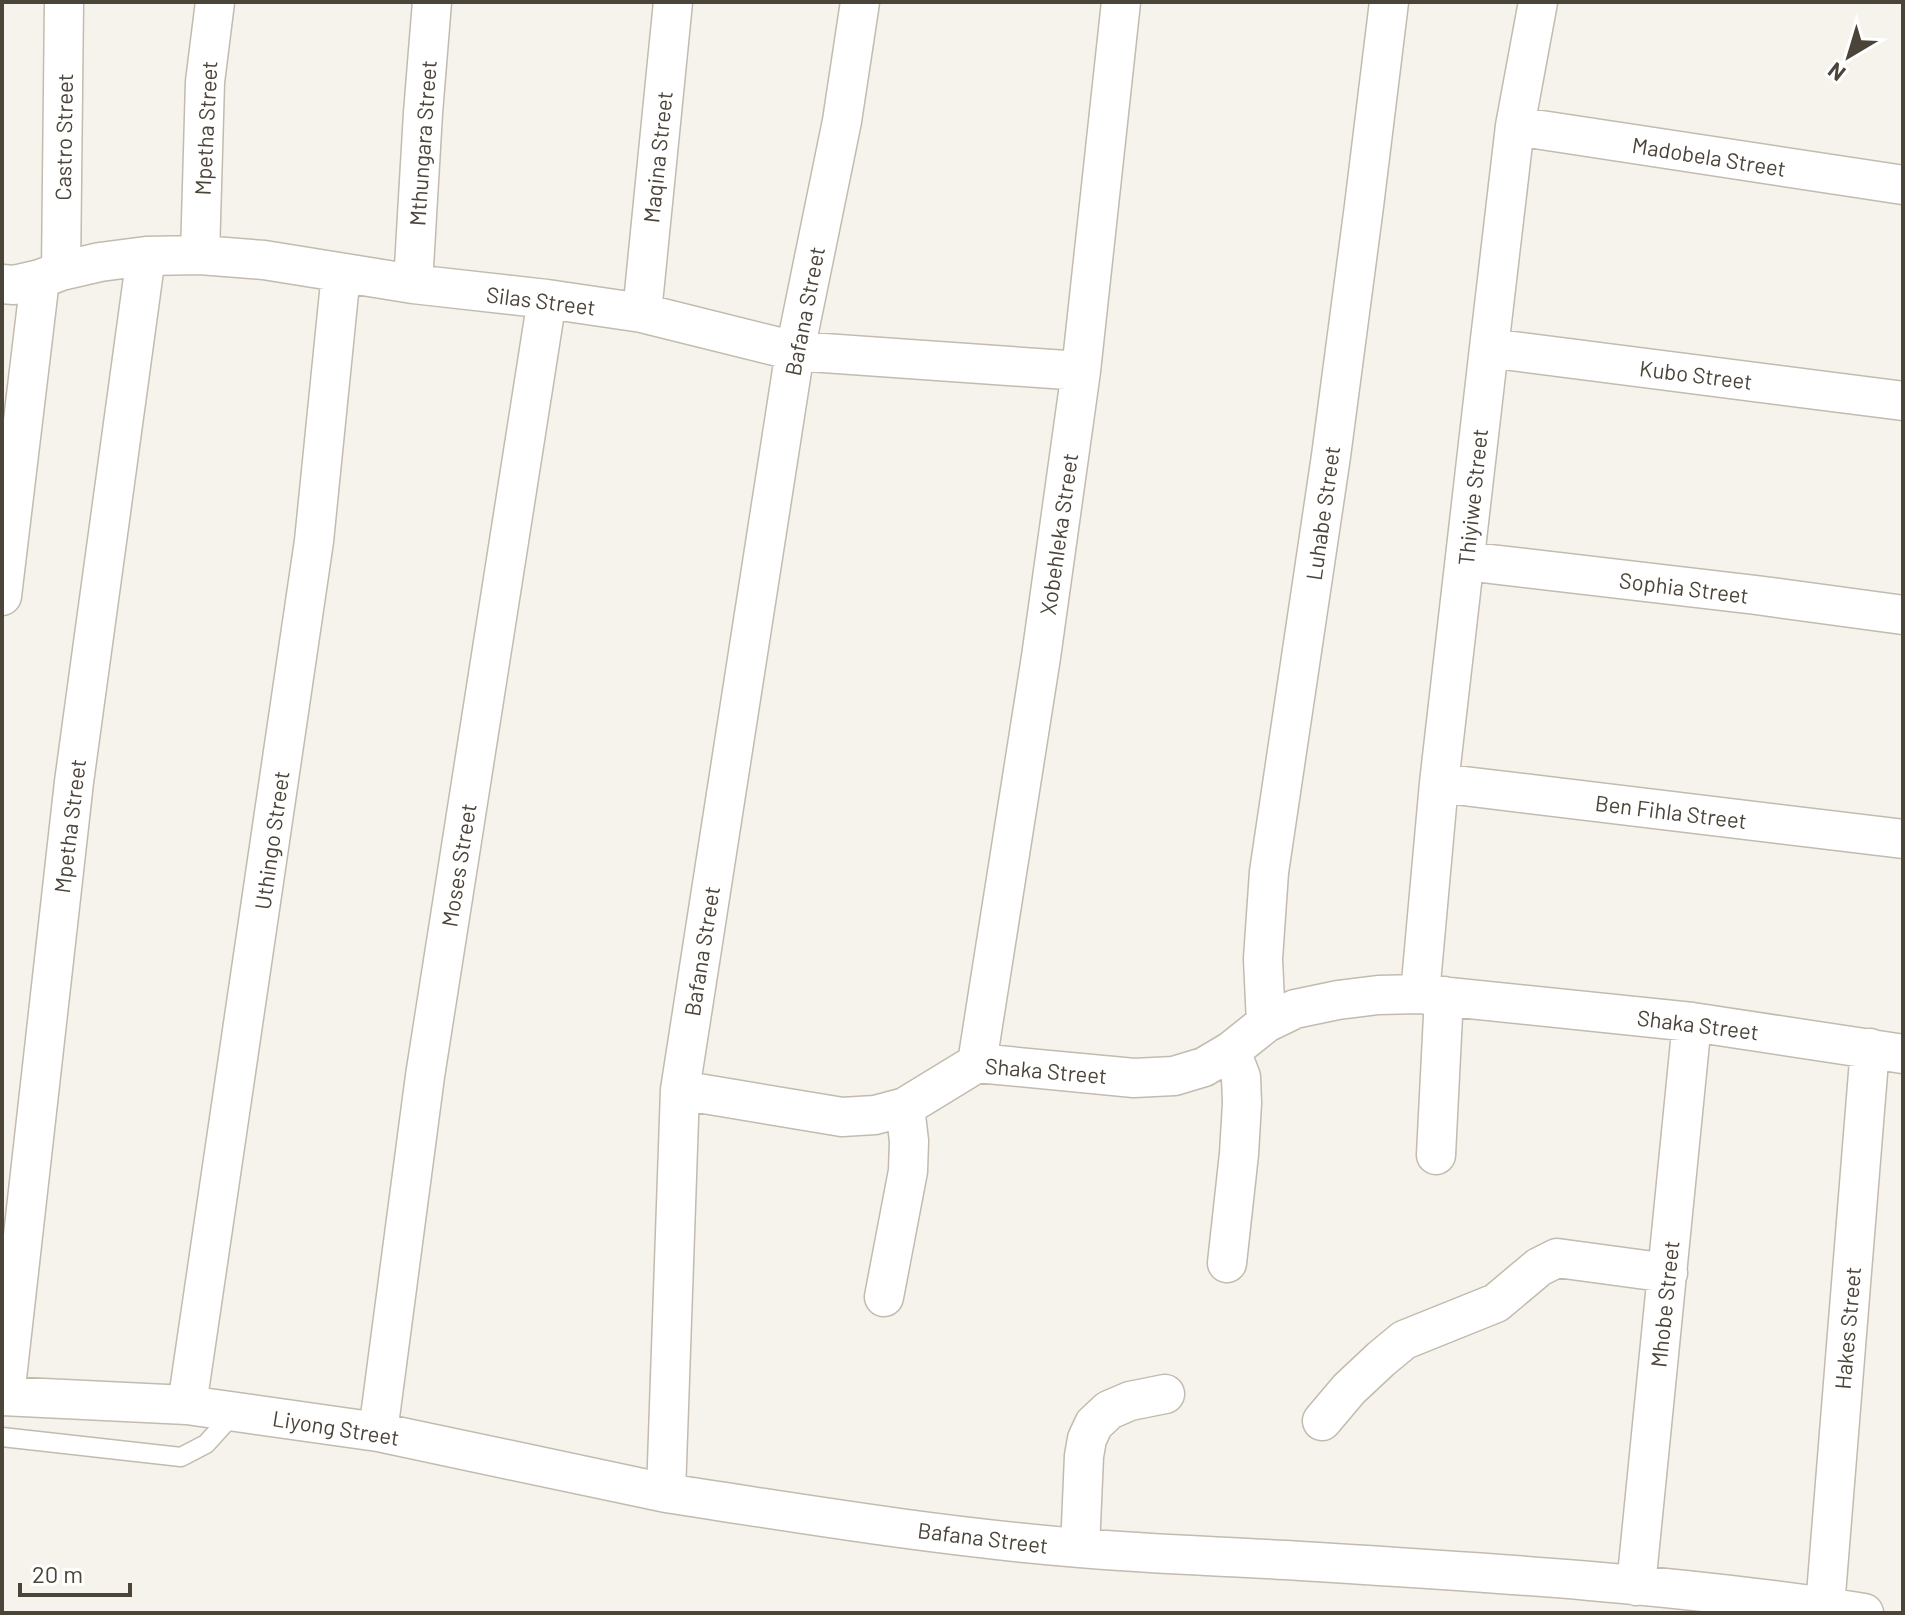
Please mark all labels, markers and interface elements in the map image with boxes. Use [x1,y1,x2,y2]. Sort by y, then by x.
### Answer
north arrow [1809,16,1889,96]
text: N [1822,58,1850,87]
street label: Mthungara Street [403,59,441,227]
street label: Mpetha Street [188,60,222,196]
street label: Castro Street [49,73,77,201]
street label: Maqina Street [637,90,677,224]
street label: Madobela Street [1630,131,1788,181]
street label: Bafana Street [779,244,829,378]
street label: Silas Street [485,280,597,320]
street label: Kubo Street [1638,354,1754,394]
street label: Thiyiwe Street [1452,427,1492,567]
street label: Luhabe Street [1300,444,1344,582]
street label: Xobehleka Street [1034,451,1082,617]
street label: Sophia Street [1618,566,1750,608]
street label: Mpetha Street [48,757,90,895]
street label: Uthingo Street [248,769,294,911]
street label: Ben Fihla Street [1594,789,1748,833]
street label: Moses Street [435,801,481,929]
street label: Bafana Street [678,884,724,1018]
street label: Shaka Street [1636,1004,1760,1044]
street label: Shaka Street [984,1052,1108,1088]
street label: Mhobe Street [1644,1239,1684,1369]
street label: Hakes Street [1829,1266,1865,1390]
street label: Liyong Street [271,1404,401,1450]
street label: Bafana Street [916,1516,1050,1558]
scale bar [20,1547,130,1597]
text: 20 m [32,1559,83,1588]

